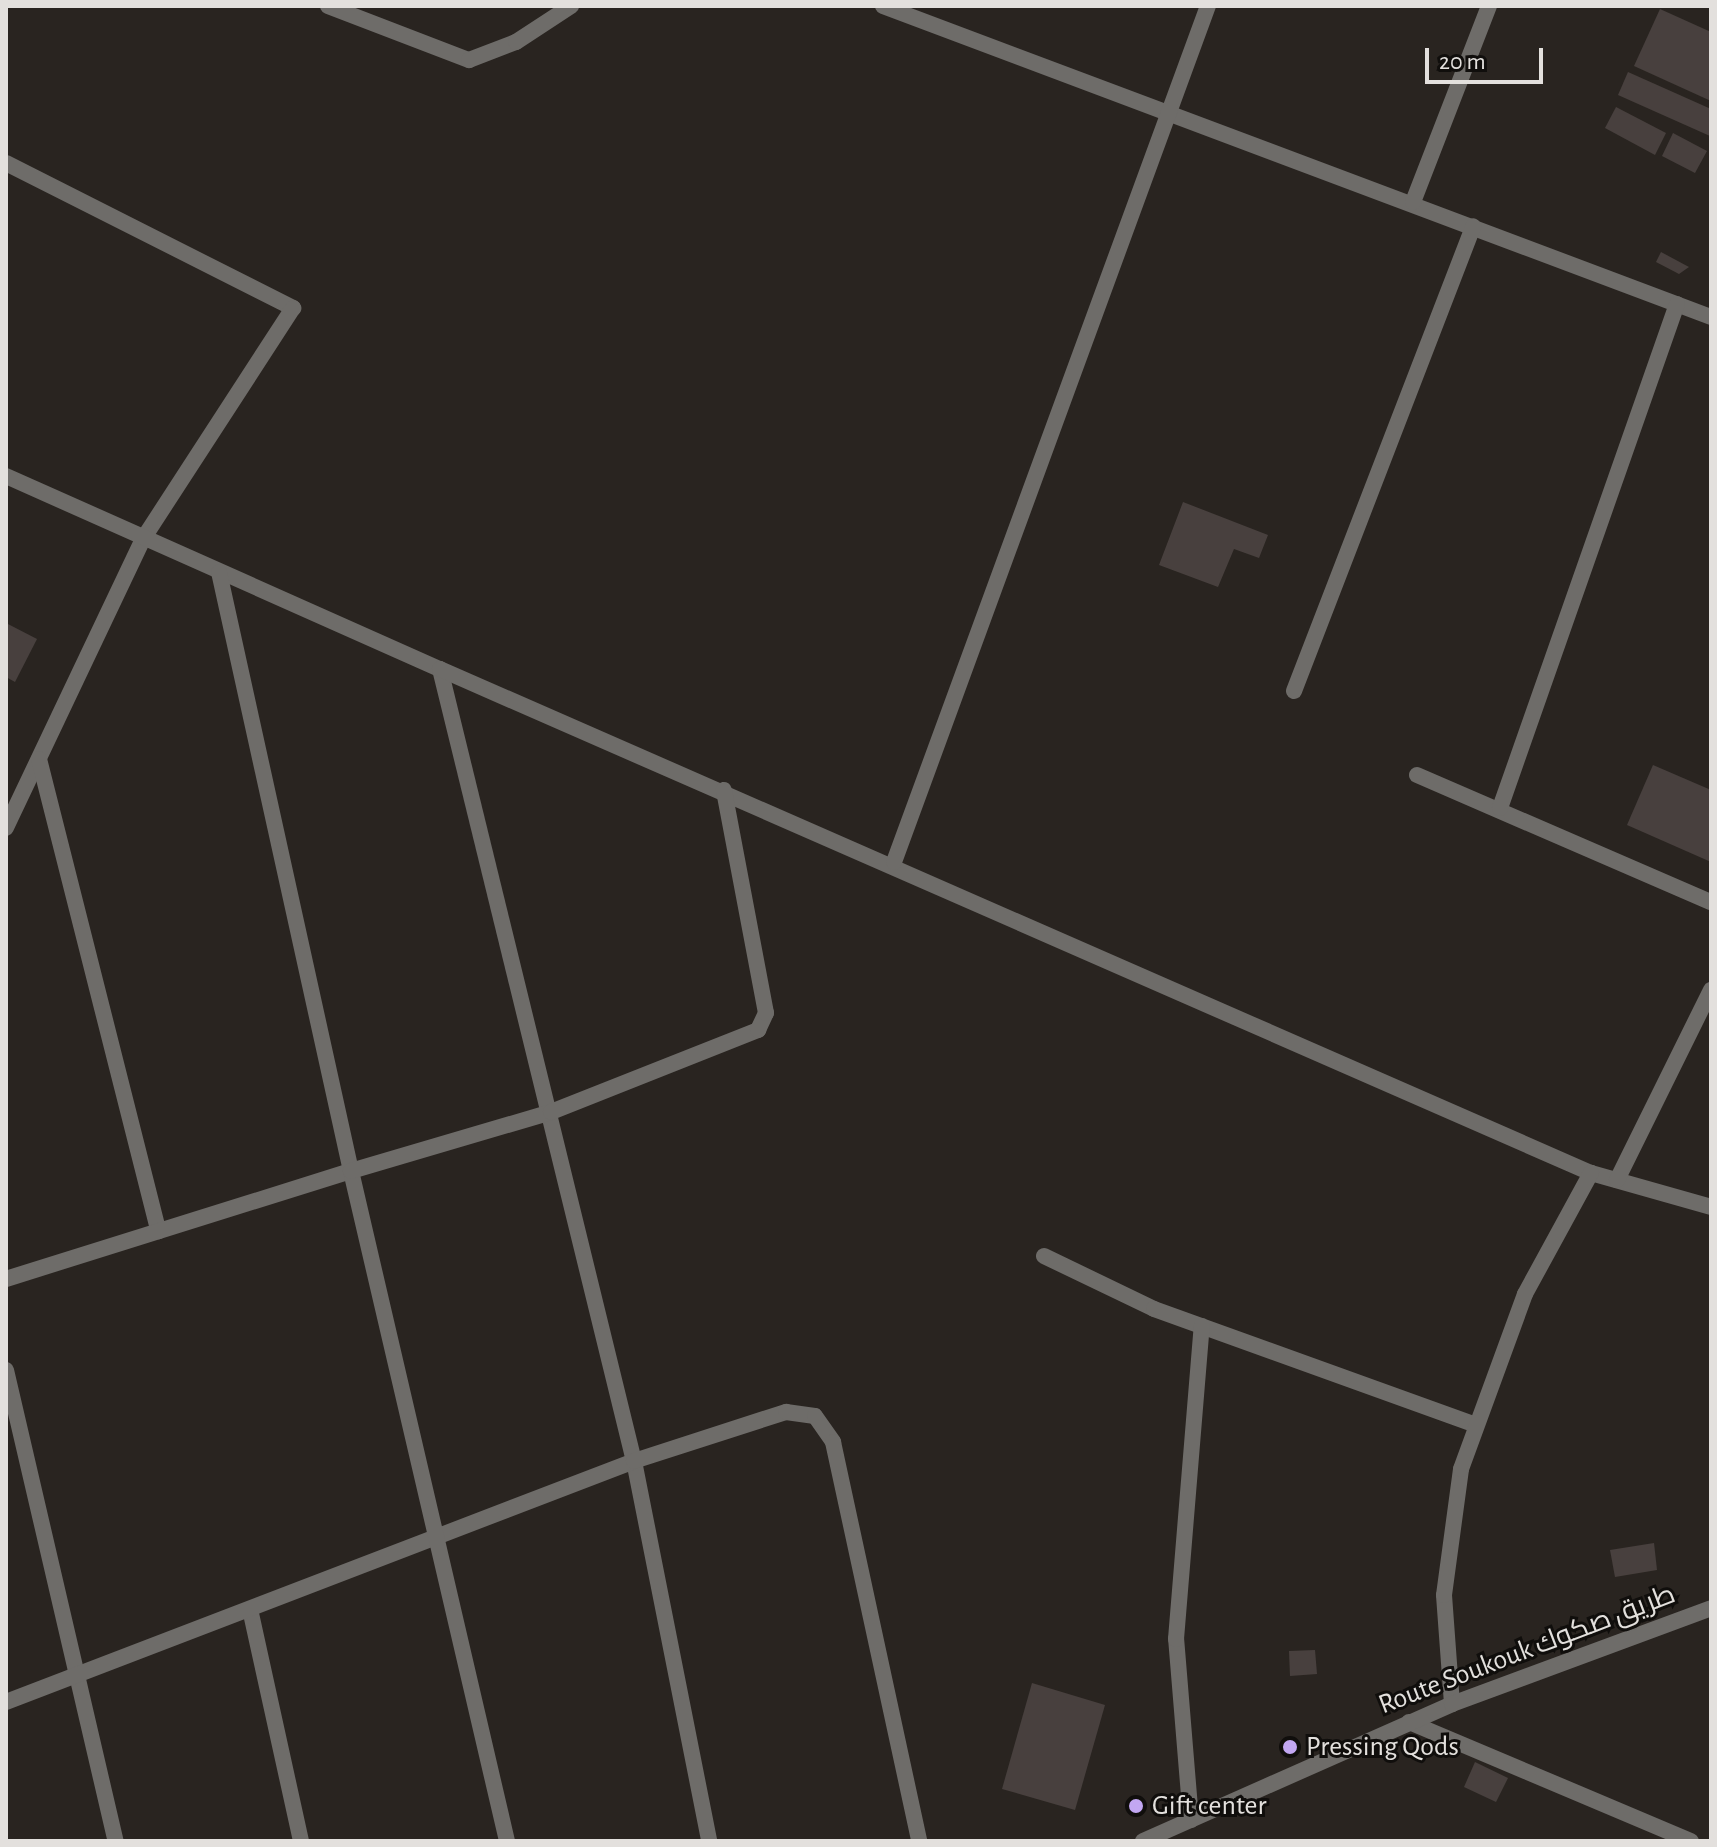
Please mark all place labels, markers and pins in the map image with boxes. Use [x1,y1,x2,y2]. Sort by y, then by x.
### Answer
place label: Pressing Qods [1306,1730,1459,1764]
marker: Pressing Qods [1281,1738,1299,1756]
place label: Gift center [1152,1789,1266,1823]
marker: Gift center [1127,1797,1145,1815]

